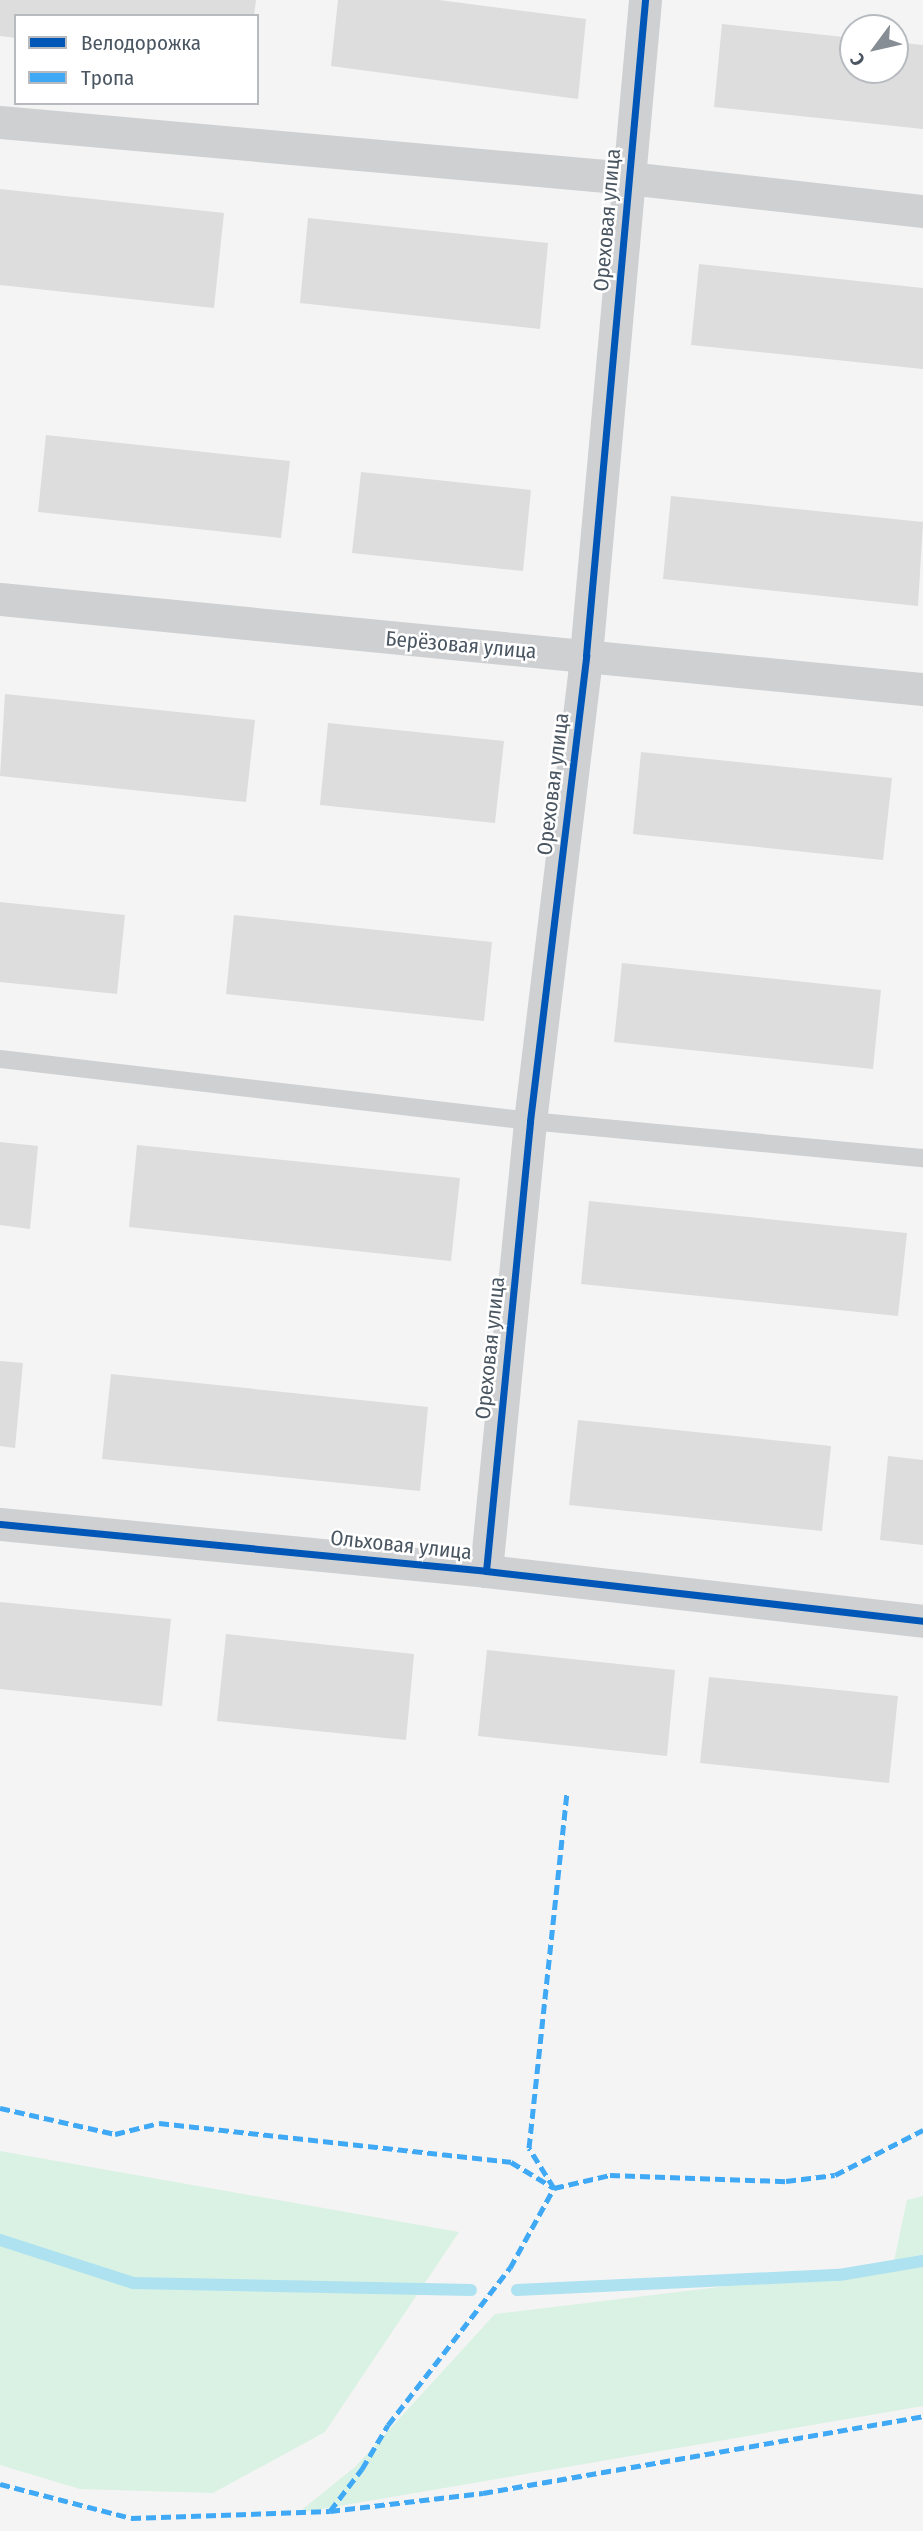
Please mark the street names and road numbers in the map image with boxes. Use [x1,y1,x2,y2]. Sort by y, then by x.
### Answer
street label: Ореховая улица [588,148,626,292]
street label: Берёзовая улица [385,626,537,664]
street label: Ореховая улица [532,711,574,857]
street label: Ореховая улица [470,1275,510,1421]
street label: Ольховая улица [329,1525,473,1565]

